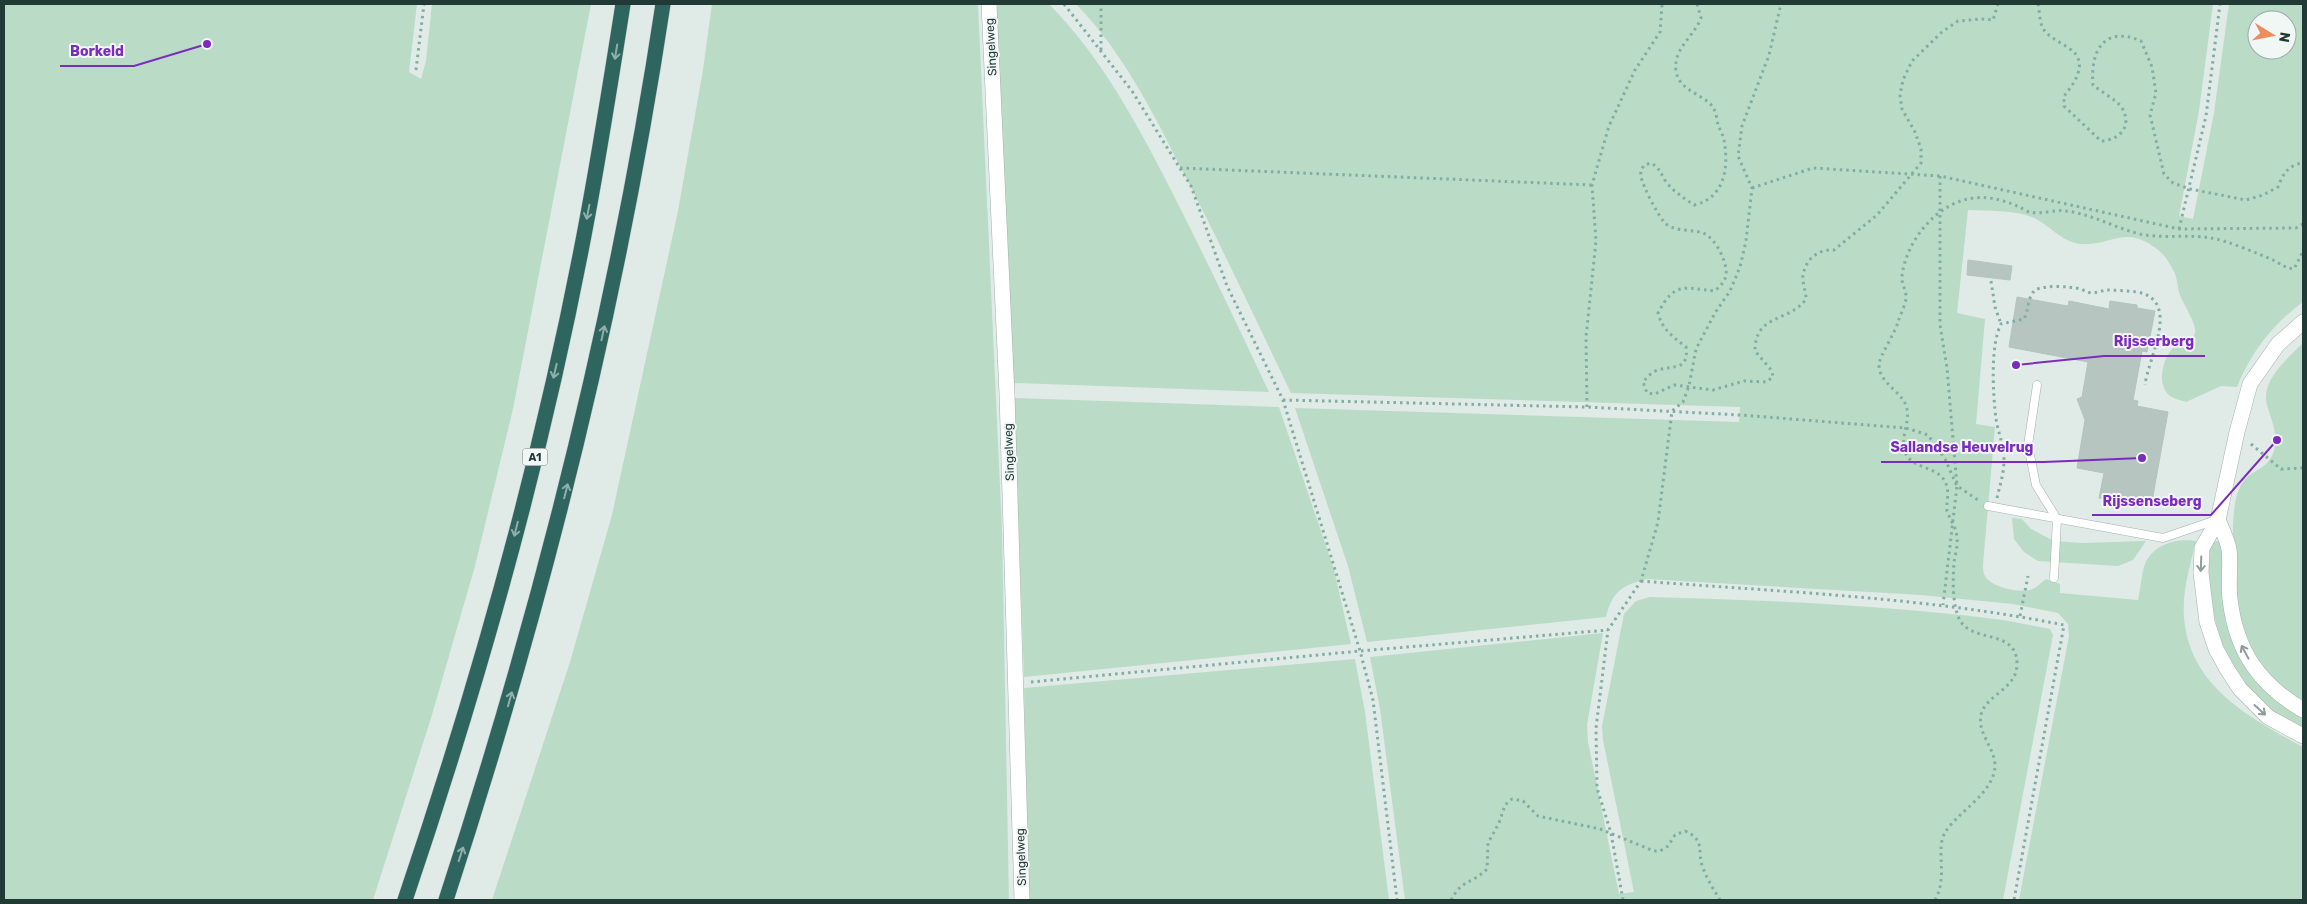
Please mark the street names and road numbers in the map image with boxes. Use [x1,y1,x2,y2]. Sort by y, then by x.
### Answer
street label: Singelweg [982,18,1000,76]
street label: Singelweg [1001,423,1017,481]
road number: A1 [522,448,548,466]
street label: Singelweg [1013,828,1029,886]

